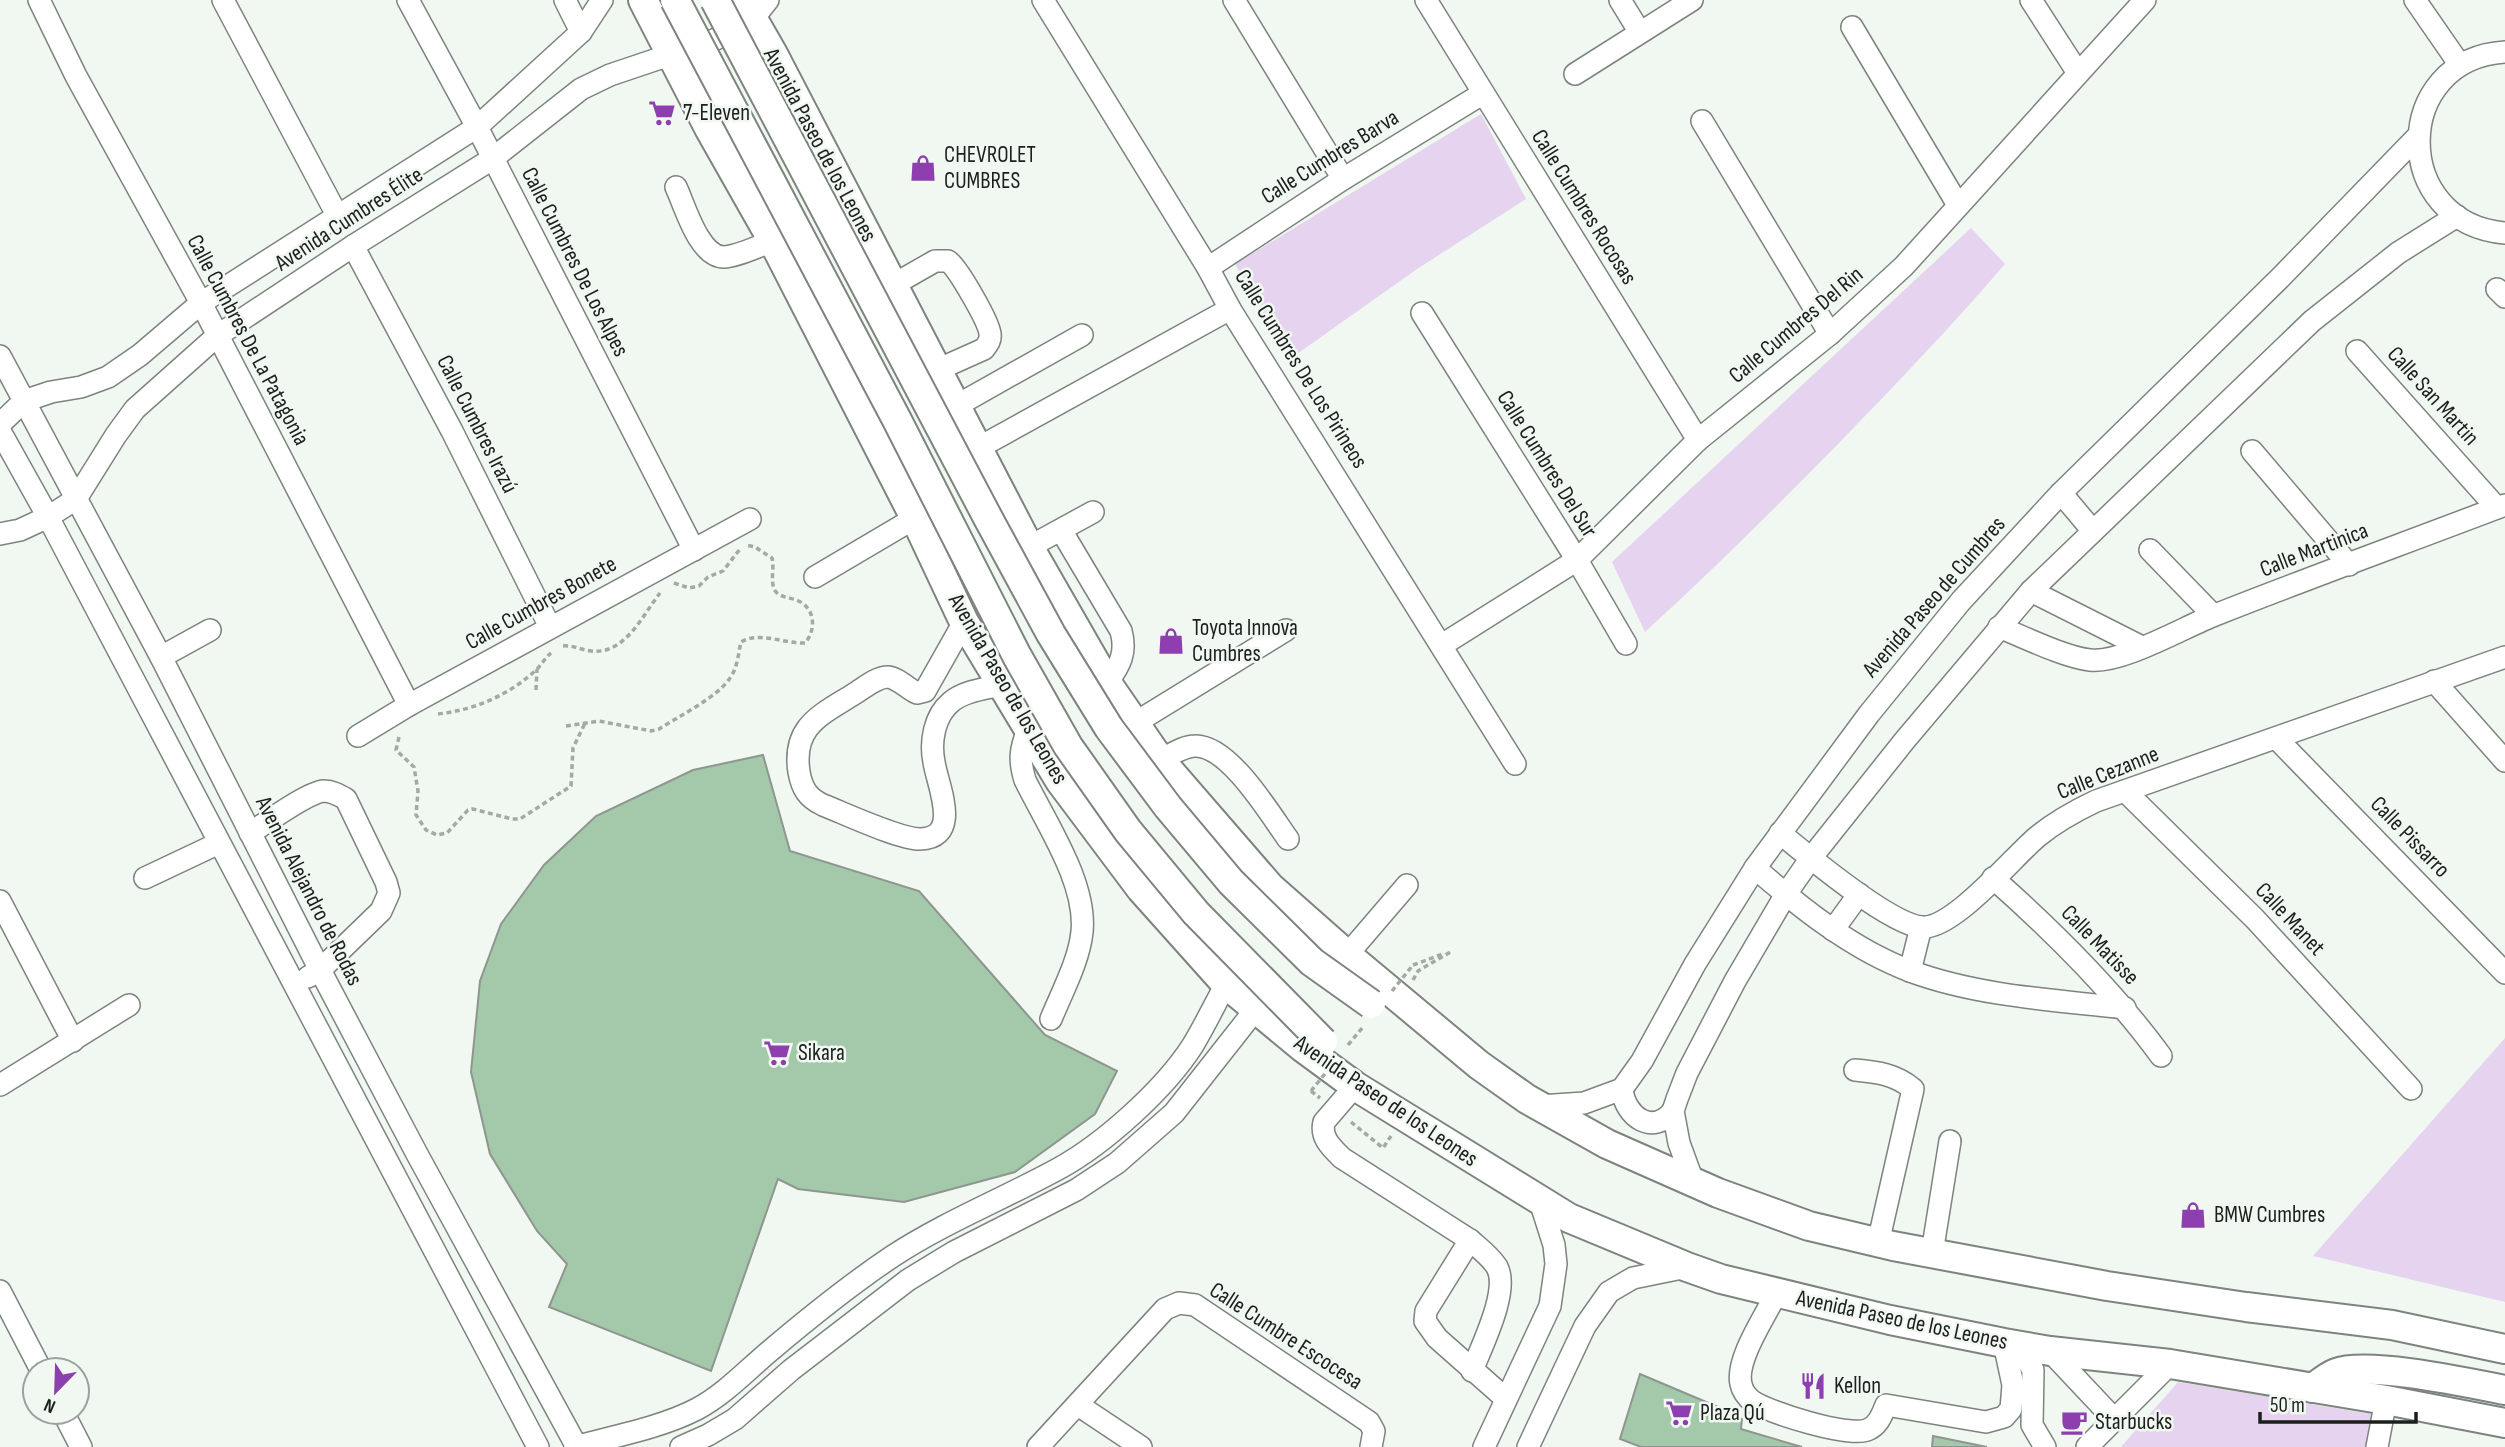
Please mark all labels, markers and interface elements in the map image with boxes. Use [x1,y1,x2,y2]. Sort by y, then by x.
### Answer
street label: Avenida Paseo de los Leones [757,42,883,247]
supermarket icon: 7-Eleven [647,98,677,128]
place label: 7-Eleven [683,99,750,127]
street label: Calle Cumbres Barva [1256,104,1404,210]
street label: Calle Cumbres Rocosas [1525,124,1643,290]
place label: CHEVROLET CUMBRES [944,141,1036,195]
shop icon: CHEVROLET CUMBRES [908,153,938,183]
street label: Avenida Cumbres Élite [269,161,428,278]
street label: Calle Cumbres De Los Alpes [515,163,635,361]
street label: Calle Cumbres De La Patagonia [181,230,315,450]
street label: Calle Cumbres Del Rin [1723,261,1869,389]
street label: Calle Cumbres De Los Pirineos [1228,264,1374,474]
street label: Calle San Martin [2381,341,2485,451]
street label: Calle Cumbres Irazú [430,350,524,498]
street label: Calle Cumbres Del Sur [1491,385,1604,543]
street label: Avenida Paseo de Cumbres [1856,511,2011,684]
street label: Calle Martinica [2256,517,2372,583]
street label: Calle Cumbres Bonete [461,550,621,656]
street label: Avenida Paseo de los Leones [942,588,1074,789]
place label: Toyota Innova Cumbres [1192,614,1298,668]
shop icon: Toyota Innova Cumbres [1156,626,1186,656]
street label: Calle Cezanne [2053,740,2163,806]
street label: Calle Pissarro [2364,790,2456,884]
street label: Avenida Alejandro de Rodas [249,791,369,990]
street label: Calle Manet [2249,877,2331,961]
street label: Calle Matisse [2055,899,2145,991]
street label: Avenida Paseo de los Leones [1288,1029,1483,1173]
supermarket icon: Sikara [762,1038,792,1068]
place label: Sikara [798,1039,845,1067]
shop icon: BMW Cumbres [2178,1200,2208,1230]
place label: BMW Cumbres [2214,1201,2325,1229]
street label: Calle Cumbre Escocesa [1204,1276,1368,1396]
street label: Avenida Paseo de los Leones [1793,1284,2010,1356]
north arrow [21,1356,91,1426]
restaurant icon: Kellon [1798,1371,1828,1401]
place label: Kellon [1834,1372,1881,1400]
scale bar [2260,1380,2416,1424]
text: N [41,1393,59,1418]
text: 50 m [2270,1393,2305,1418]
supermarket icon: Plaza Qú [1664,1398,1694,1428]
place label: Plaza Qú [1700,1399,1765,1427]
cafe icon: Starbucks [2059,1407,2089,1437]
place label: Starbucks [2095,1408,2172,1436]

